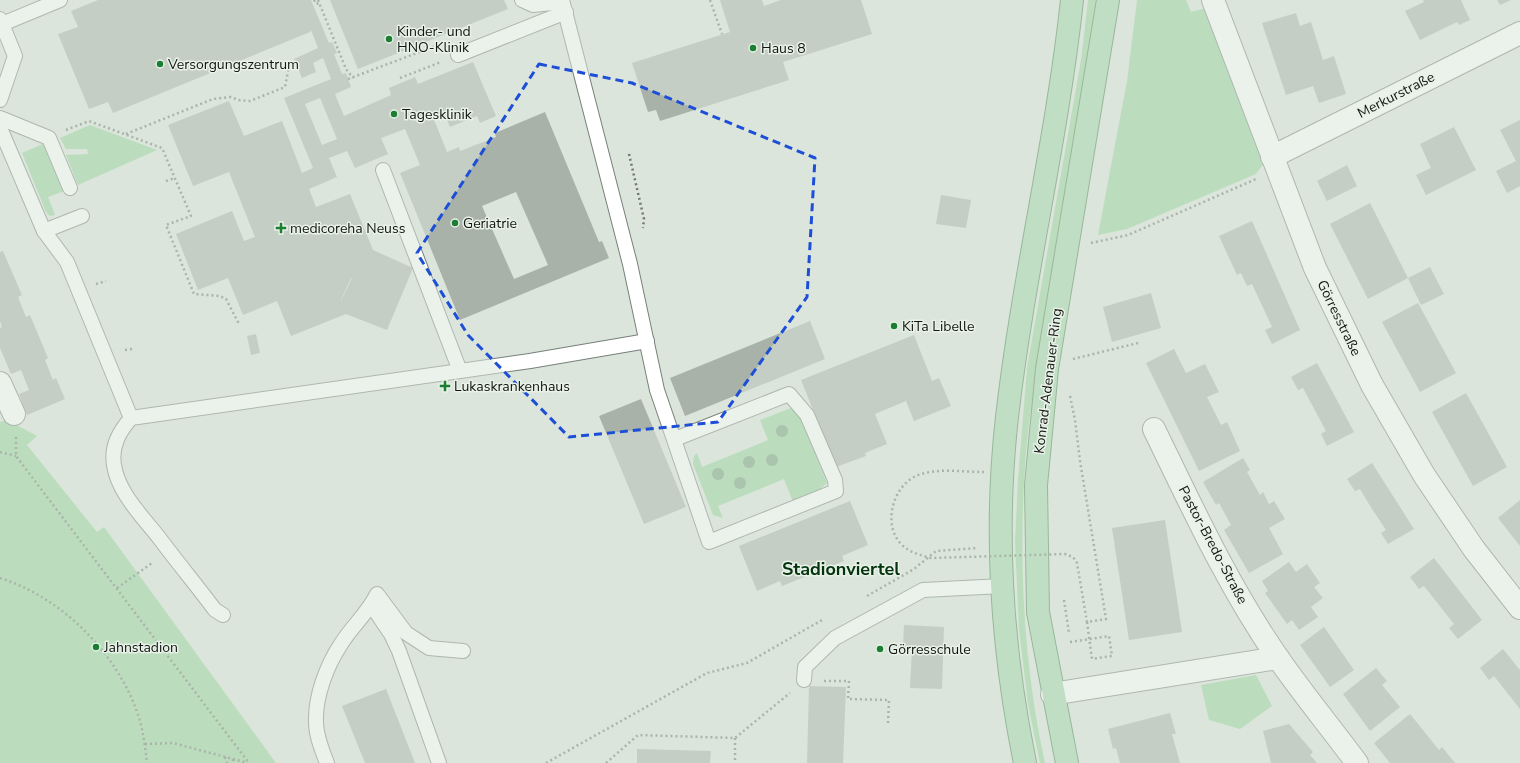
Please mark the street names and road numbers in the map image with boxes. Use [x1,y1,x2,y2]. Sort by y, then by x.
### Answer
street label: Merkurstraße [1354,67,1438,123]
street label: Görresstraße [1312,277,1366,359]
street label: Konrad-Adenauer-Ring [1030,307,1066,455]
street label: Pastor-Bredo-Straße [1174,483,1252,607]

